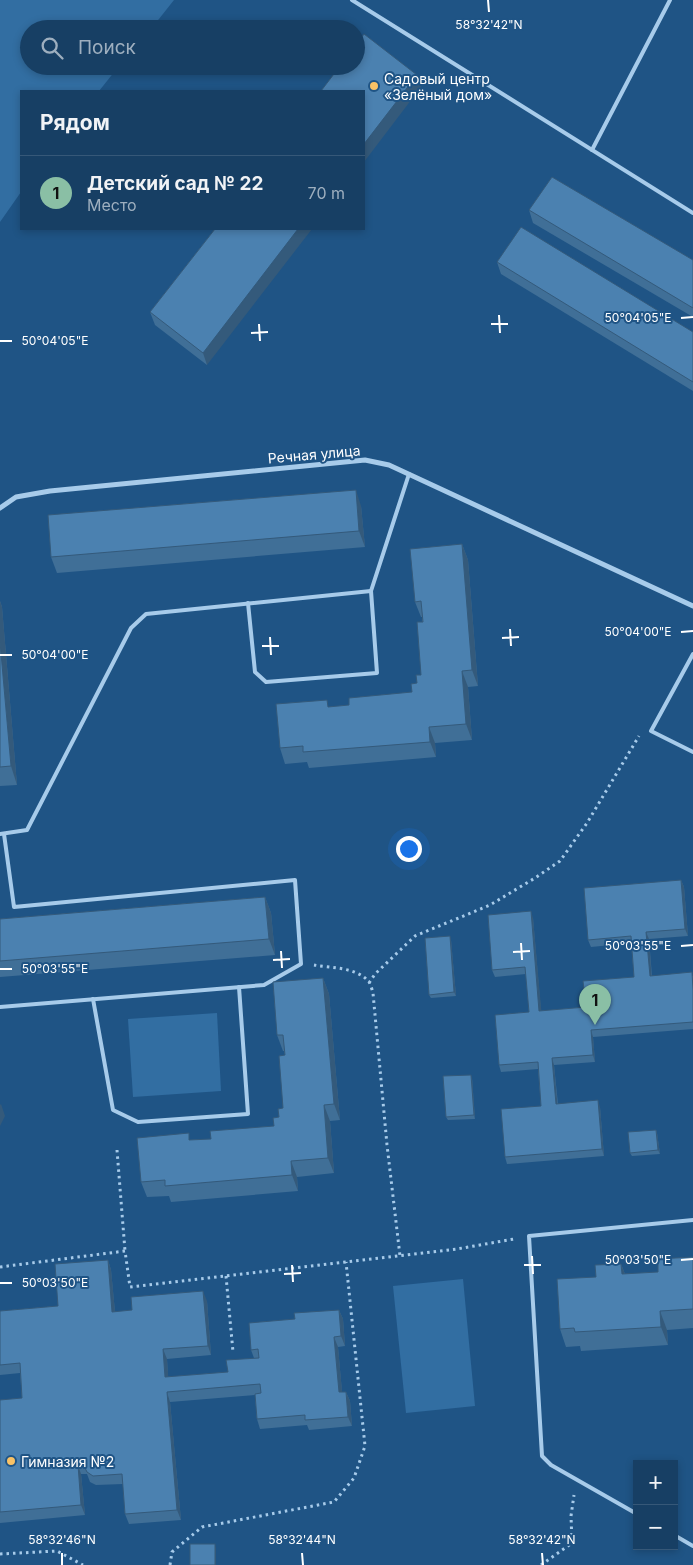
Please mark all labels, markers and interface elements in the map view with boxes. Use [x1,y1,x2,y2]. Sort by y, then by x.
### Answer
text: 58°32'42"N [455,17,523,32]
search box [20,20,365,75]
icon: search [38,34,66,62]
text: Поиск [78,36,136,59]
place label: Садовый центр «Зелёный дом» [384,70,492,103]
marker: Садовый центр «Зелёный дом» [368,80,380,92]
text: Рядом [40,110,110,135]
text: Детский сад № 22 [87,172,263,195]
text: 1 [53,183,59,203]
text: 70 m [308,183,345,203]
text: Место [87,195,137,215]
text: 50°04'05"E [605,310,671,325]
text: 50°04'05"E [22,333,88,348]
street label: Речная улица [267,441,361,467]
text: 50°04'00"E [604,624,672,639]
text: 50°04'00"E [21,647,89,662]
your location [396,836,422,862]
text: 50°03'55"E [605,938,671,953]
text: 50°03'55"E [22,961,88,976]
pin: 1 [579,984,611,1025]
text: 50°03'50"E [605,1252,671,1267]
text: 50°03'50"E [22,1275,88,1290]
place label: Гимназия №2 [21,1453,114,1470]
marker: Гимназия №2 [5,1455,17,1467]
map controls [633,1460,678,1550]
button: + [633,1460,678,1505]
button: − [633,1505,678,1550]
text: 58°32'46"N [28,1532,96,1547]
text: 58°32'44"N [268,1532,336,1547]
text: 58°32'42"N [508,1532,576,1547]

